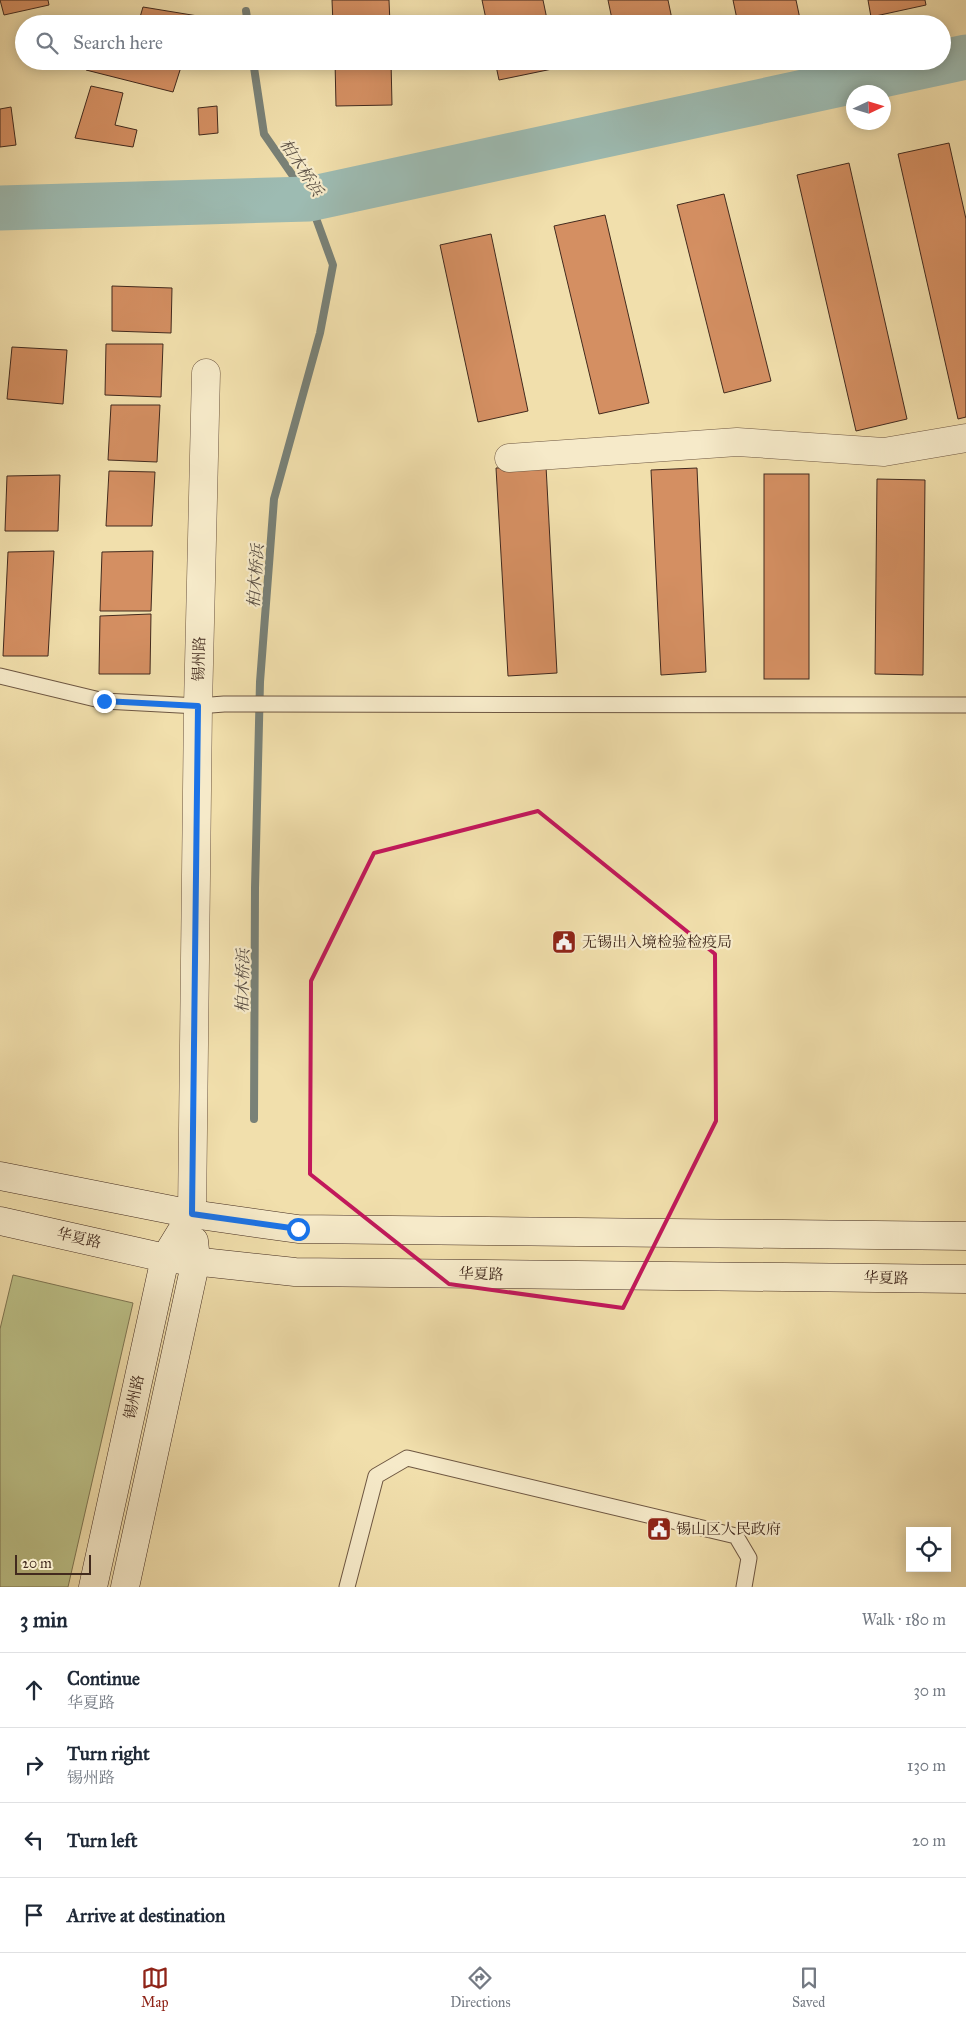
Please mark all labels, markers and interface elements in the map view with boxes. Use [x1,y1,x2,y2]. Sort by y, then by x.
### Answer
search box [15,15,951,70]
icon: search [33,29,61,57]
text: Search here [73,31,163,54]
north arrow [846,85,891,130]
water label: 柏木桥浜 [276,135,328,201]
water label: 柏木桥浜 [244,541,267,609]
street label: 锡州路 [190,636,208,682]
route end [93,690,116,713]
public building icon: 无锡出入境检验检疫局 [551,929,577,955]
place label: 无锡出入境检验检疫局 [582,933,732,951]
water label: 柏木桥浜 [232,947,253,1013]
route start [287,1218,310,1241]
street label: 华夏路 [55,1224,103,1252]
street label: 华夏路 [458,1265,504,1283]
street label: 华夏路 [863,1269,909,1287]
street label: 锡州路 [121,1373,147,1421]
public building icon: 锡山区人民政府 [646,1516,672,1542]
place label: 锡山区人民政府 [676,1520,781,1538]
map controls [906,1527,951,1572]
button: locate [906,1527,951,1572]
scale bar [15,1552,91,1575]
text: 20 m [22,1555,52,1572]
text: 3 min [20,1607,68,1633]
text: Walk · 180 m [862,1610,946,1629]
text: Continue [67,1667,140,1690]
icon: ahead [20,1676,48,1704]
text: 30 m [913,1681,946,1700]
text: 华夏路 [67,1693,115,1712]
text: Turn right [67,1742,150,1765]
icon: right [20,1751,48,1779]
text: 130 m [907,1756,946,1775]
text: 锡州路 [67,1768,115,1787]
icon: left [20,1826,48,1854]
text: Turn left [67,1829,137,1852]
text: 20 m [912,1831,946,1850]
icon: arrive [20,1901,48,1929]
text: Arrive at destination [67,1904,225,1927]
tab: Map [141,1964,169,2011]
tab: Directions [450,1964,511,2011]
tab: Saved [792,1964,825,2011]

